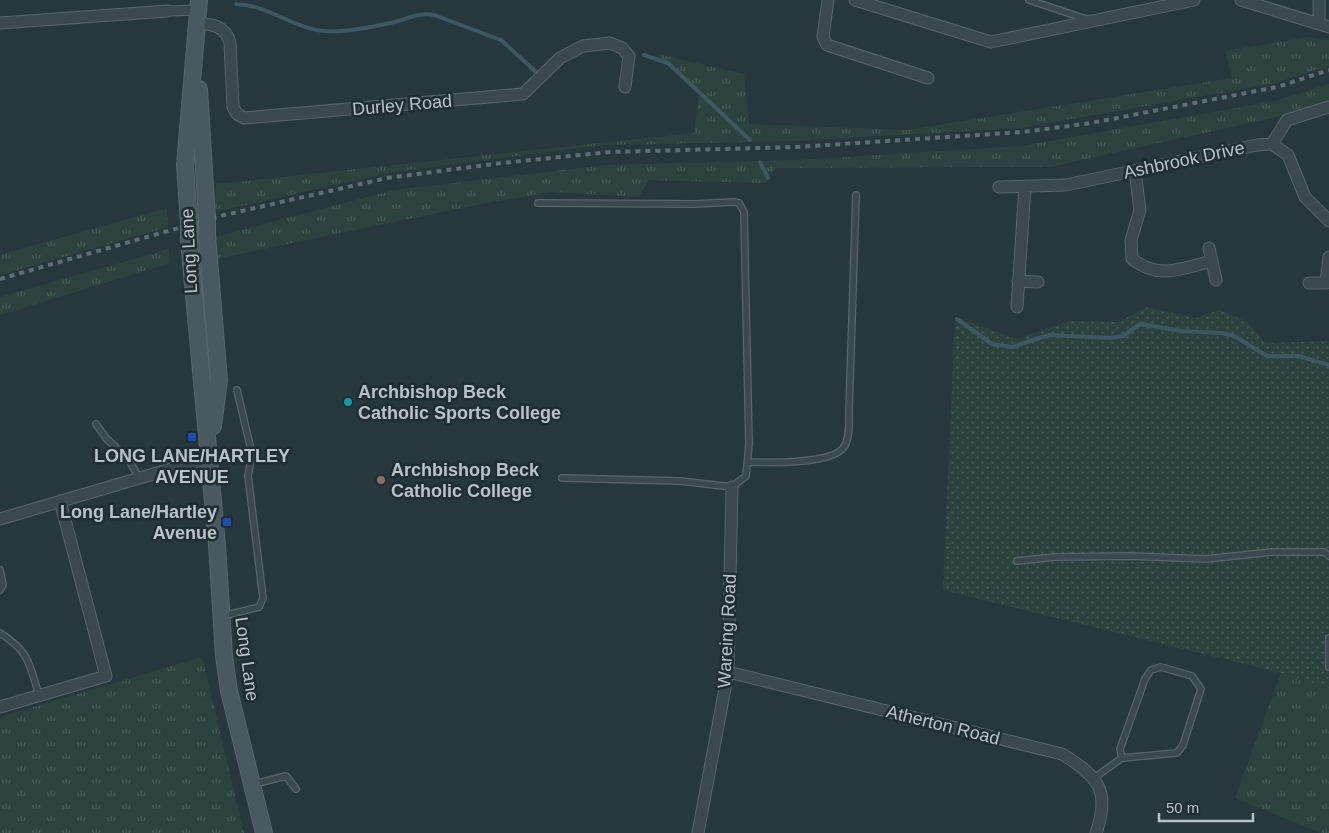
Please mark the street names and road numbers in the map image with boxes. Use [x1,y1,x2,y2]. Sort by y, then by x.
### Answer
street label: Durley Road [351,91,453,119]
street label: Ashbrook Drive [1122,137,1246,183]
street label: Long Lane [177,208,201,294]
street label: Wareing Road [714,573,740,689]
street label: Long Lane [231,615,263,703]
street label: Atherton Road [884,701,1002,749]

